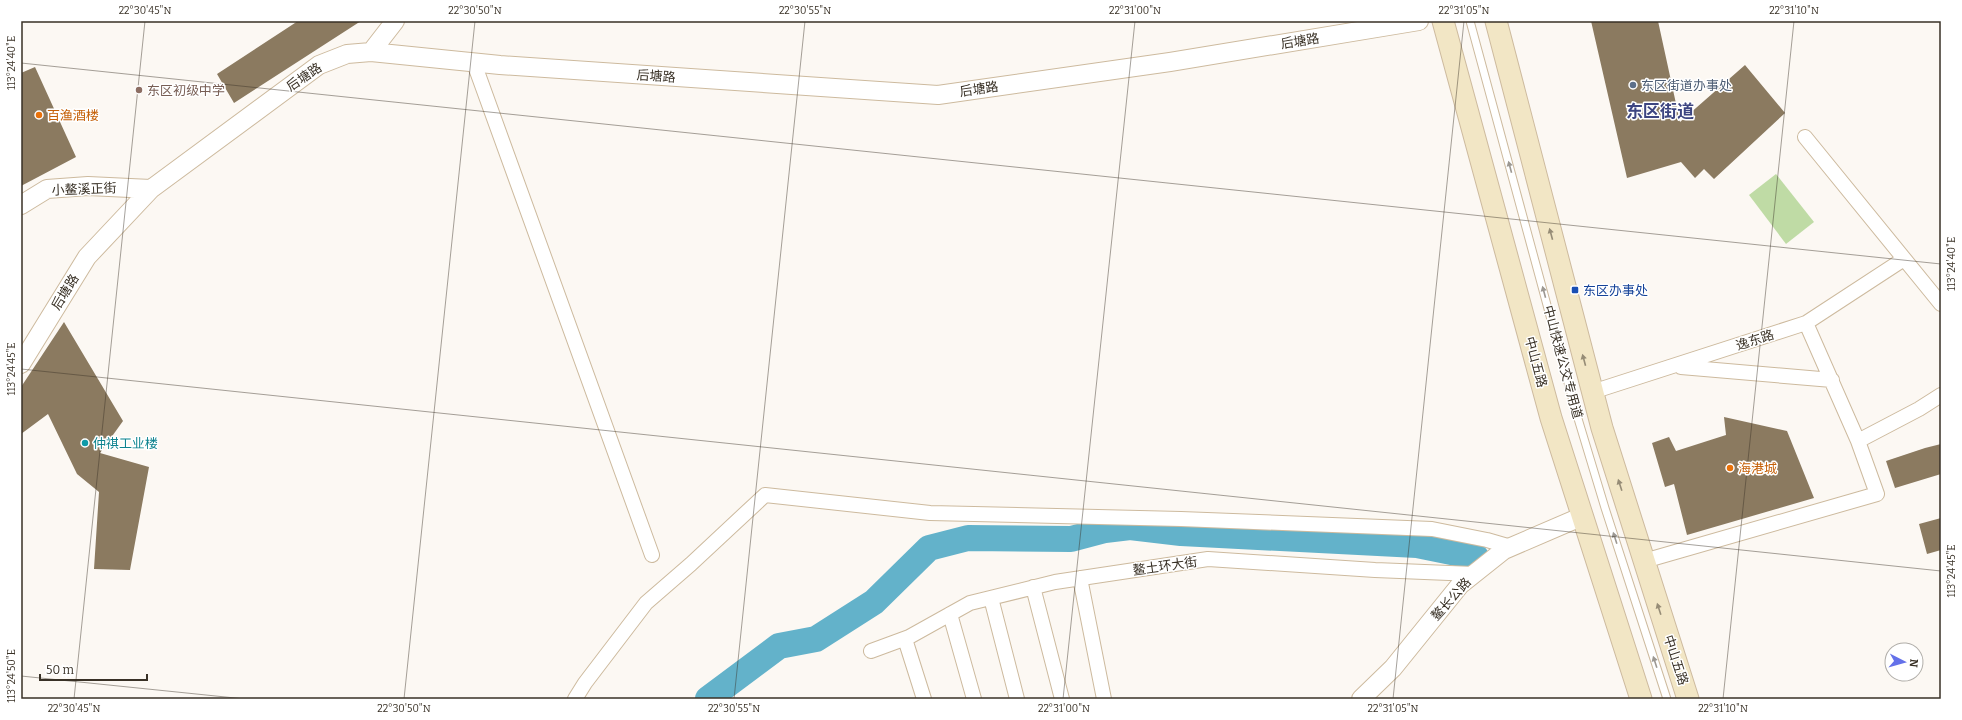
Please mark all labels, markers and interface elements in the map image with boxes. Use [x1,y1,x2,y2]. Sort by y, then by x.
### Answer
text: 22°30'45"N [119,5,171,17]
text: 22°30'50"N [448,5,502,17]
text: 22°30'55"N [779,5,831,17]
text: 22°31'00"N [1109,5,1161,17]
text: 22°31'05"N [1439,5,1490,17]
text: 22°31'10"N [1769,5,1819,17]
street label: 后塘路 [1280,31,1320,51]
text: 113°24'40"E [6,36,18,90]
street label: 后塘路 [284,60,324,94]
street label: 后塘路 [636,67,676,85]
place label: 东区街道办事处 [1641,78,1732,93]
street label: 后塘路 [959,79,999,99]
marker: 东区街道办事处 [1628,80,1638,90]
place label: 东区初级中学 [147,83,225,98]
marker: 东区初级中学 [134,85,144,95]
district label: 东区街道 [1626,101,1694,122]
place label: 百渔酒楼 [47,108,99,123]
marker: 百渔酒楼 [34,110,44,120]
one-way arrow [1507,160,1513,172]
street label: 小鳌溪正街 [51,180,117,198]
one-way arrow [1548,228,1554,240]
text: 113°24'40"E [1946,237,1958,291]
street label: 后塘路 [48,271,82,313]
place label: 东区办事处 [1583,283,1648,298]
marker: 东区办事处 [1570,285,1580,295]
one-way arrow [1541,286,1547,298]
street label: 中山快速公交专用道 [1541,304,1585,420]
street label: 逸东路 [1734,327,1776,353]
street label: 中山五路 [1522,335,1550,389]
text: 113°24'45"E [6,342,18,396]
one-way arrow [1581,354,1587,366]
place label: 仲祺工业楼 [93,436,158,451]
marker: 仲祺工业楼 [80,438,90,448]
place label: 海港城 [1738,461,1777,476]
marker: 海港城 [1725,463,1735,473]
one-way arrow [1617,478,1623,490]
one-way arrow [1612,532,1618,544]
text: 113°24'45"E [1946,544,1958,598]
street label: 鳌土环大街 [1132,554,1198,578]
street label: 鳌长公路 [1428,575,1474,623]
one-way arrow [1656,602,1662,614]
street label: 中山五路 [1661,633,1691,687]
north arrow [1884,642,1924,682]
text: 113°24'50"E [6,649,18,703]
scale bar [40,656,147,682]
one-way arrow [1651,656,1657,668]
text: N [1906,658,1920,668]
text: 50 m [46,663,75,677]
text: 22°30'45"N [48,703,100,715]
text: 22°30'50"N [377,703,431,715]
text: 22°30'55"N [708,703,760,715]
text: 22°31'00"N [1038,703,1090,715]
text: 22°31'05"N [1368,703,1419,715]
text: 22°31'10"N [1698,703,1748,715]

